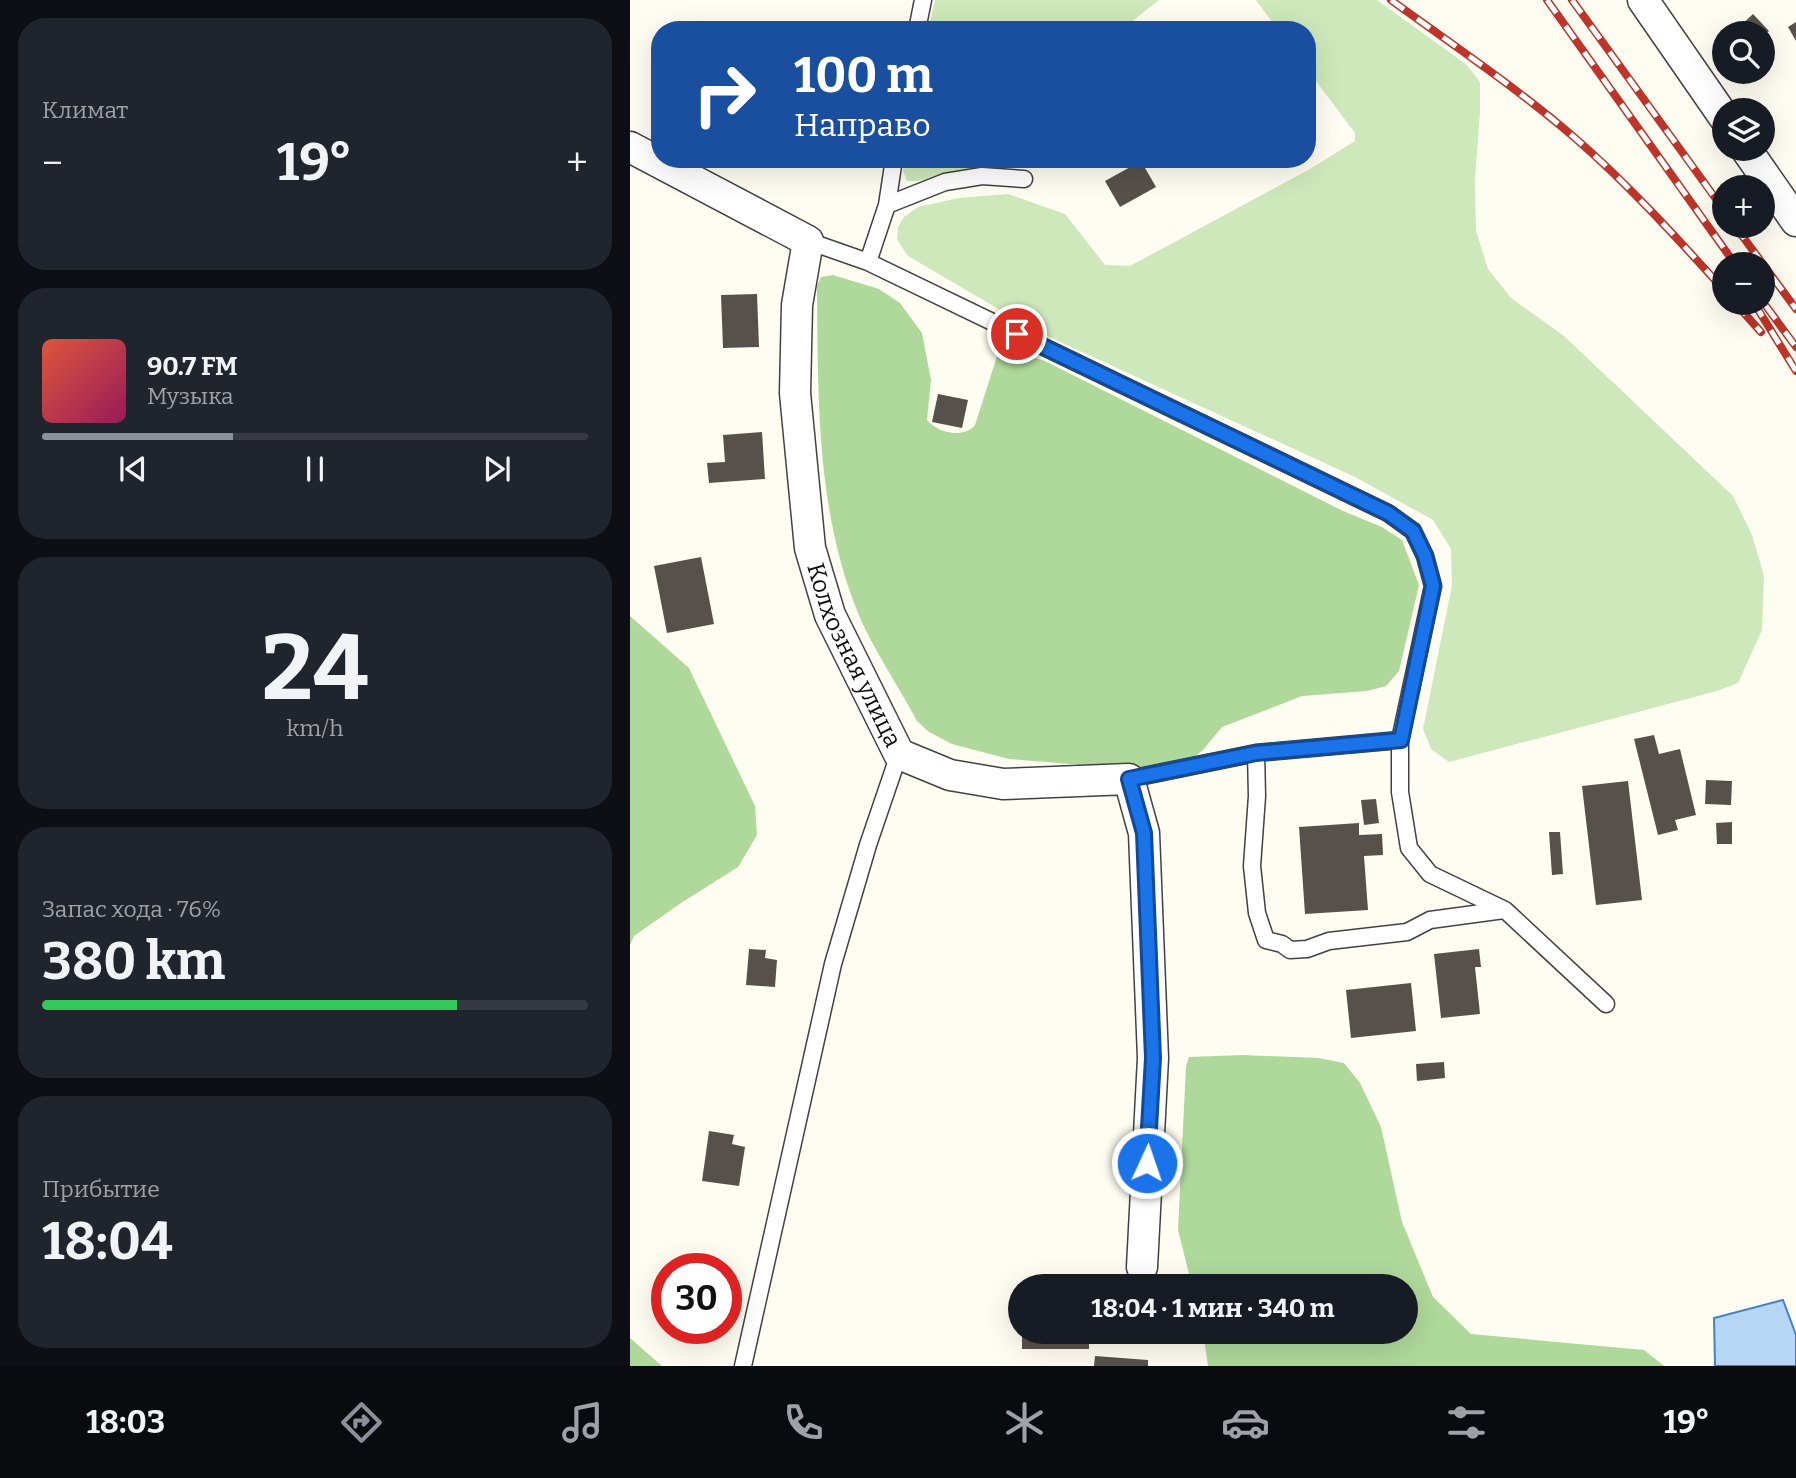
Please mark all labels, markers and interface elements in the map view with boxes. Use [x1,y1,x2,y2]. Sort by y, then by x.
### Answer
map controls [1712,21,1775,315]
button: search [1712,21,1775,84]
text: 100 m [794,46,933,105]
icon: right [679,49,770,140]
text: Климат [42,96,128,124]
button: layers [1712,98,1775,161]
text: Направо [794,106,931,144]
text: 19° [277,131,352,194]
text: − [42,140,63,186]
text: + [566,140,588,186]
button: + [1712,175,1775,238]
button: − [1712,252,1775,315]
pin [987,304,1047,364]
icon: arrive [998,315,1036,353]
text: 90.7 FM [147,351,238,382]
text: Музыка [147,382,234,410]
icon: previous [114,450,152,488]
icon: pause [296,450,334,488]
icon: next [478,450,516,488]
street label: Колхозная улица [801,560,907,752]
text: 24 [262,614,368,723]
text: km/h [287,714,343,742]
text: Запас хода · 76% [42,895,221,923]
text: 380 km [42,930,225,993]
position arrow [1110,1126,1184,1200]
text: Прибытие [42,1175,160,1203]
text: 18:04 [42,1210,173,1273]
speed limit sign: 30 [651,1253,742,1344]
text: 18:04 · 1 мин · 340 m [1091,1293,1335,1324]
icon: directions [337,1398,386,1447]
icon: music [558,1398,607,1447]
icon: phone [779,1398,828,1447]
icon: climate [1000,1398,1049,1447]
icon: car [1221,1398,1270,1447]
icon: filters [1442,1398,1491,1447]
text: 18:03 [86,1403,165,1441]
text: 19° [1663,1403,1710,1441]

